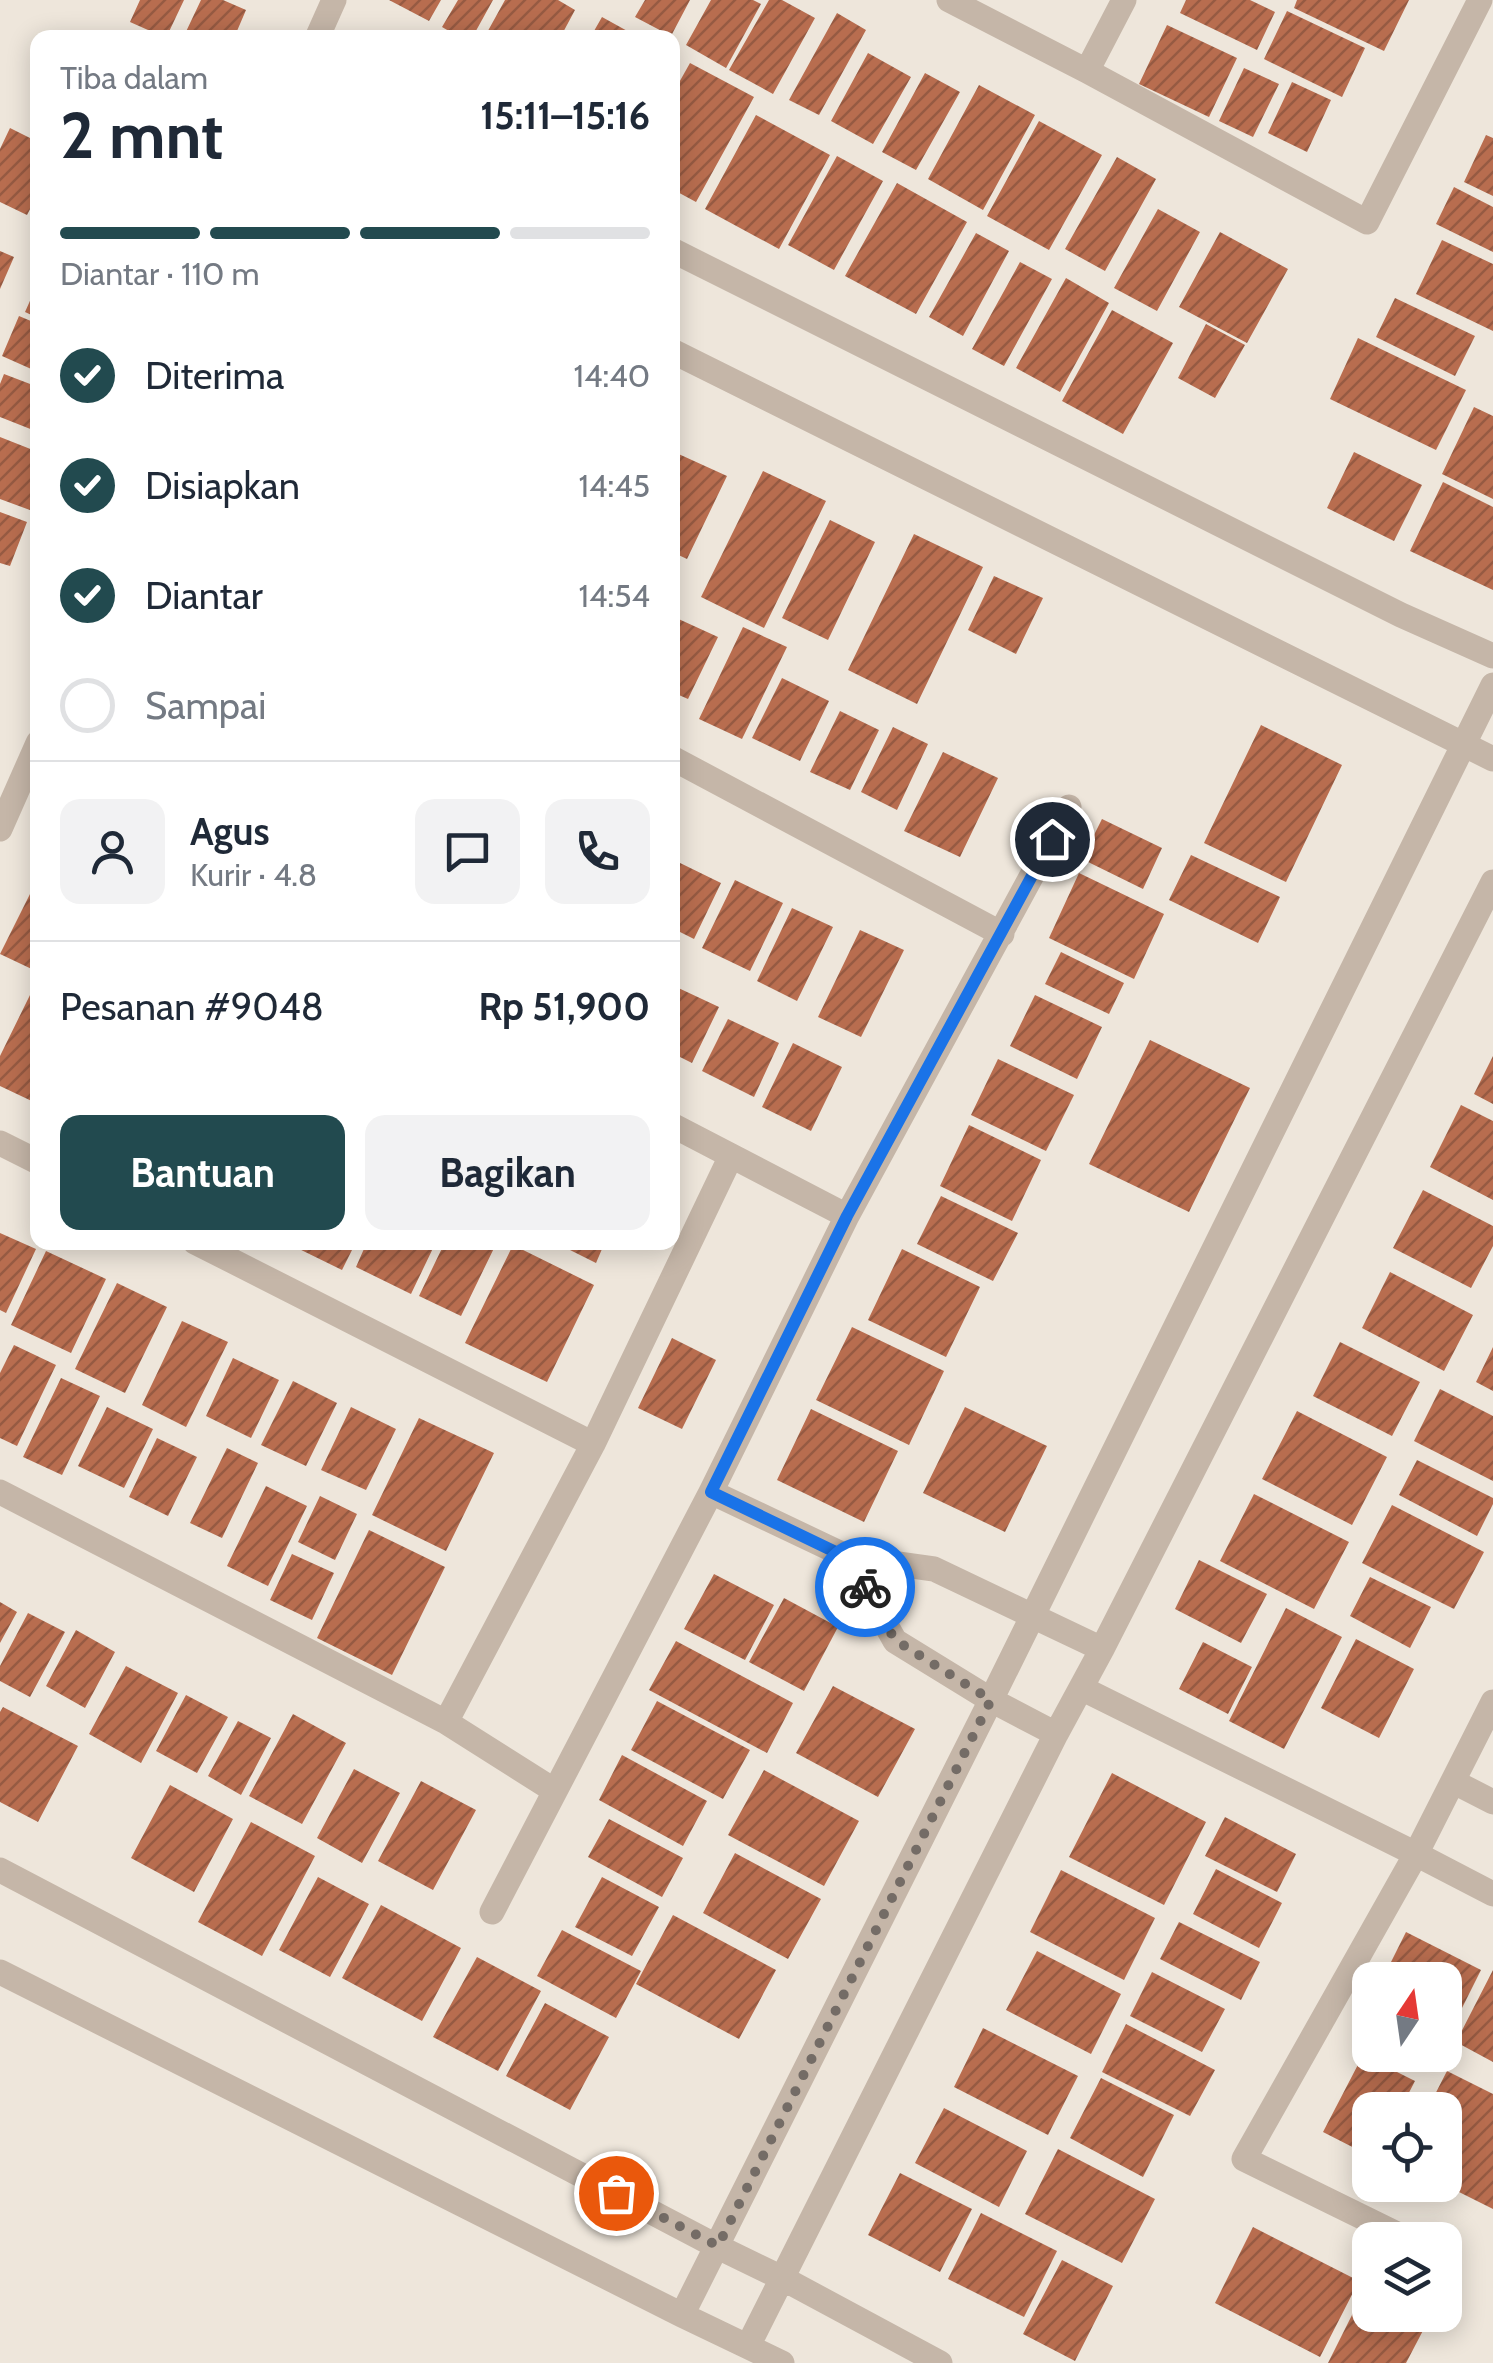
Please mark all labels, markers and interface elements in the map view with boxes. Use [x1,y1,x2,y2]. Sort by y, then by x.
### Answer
text: Tiba dalam [60,58,208,97]
text: 15:11–15:16 [480,92,650,139]
text: 2 mnt [60,95,223,174]
text: Diantar · 110 m [60,254,260,293]
icon: check [60,348,115,403]
text: Diterima [145,352,284,399]
text: 14:40 [574,356,650,395]
icon: check [60,458,115,513]
text: Disiapkan [145,462,300,509]
text: 14:45 [579,466,650,505]
icon: check [60,568,115,623]
text: Diantar [145,572,263,619]
text: 14:54 [579,576,650,615]
text: Sampai [145,682,266,729]
pin [1010,797,1095,882]
button: person [60,799,165,904]
button: chat [415,799,520,904]
button: phone [545,799,650,904]
text: Agus [190,808,270,855]
icon: home [1025,812,1080,867]
text: Kurir · 4.8 [190,855,317,894]
text: Pesanan #9048 [60,983,324,1030]
text: Rp 51,900 [479,983,650,1030]
button: Bantuan [60,1115,345,1230]
button: Bagikan [365,1115,650,1230]
courier [815,1537,915,1637]
icon: bike [838,1560,893,1615]
north arrow [1352,1962,1462,2072]
map controls [1352,1962,1462,2332]
button: locate [1352,2092,1462,2202]
pin [574,2151,659,2236]
icon: bag [589,2166,644,2221]
button: layers [1352,2222,1462,2332]

